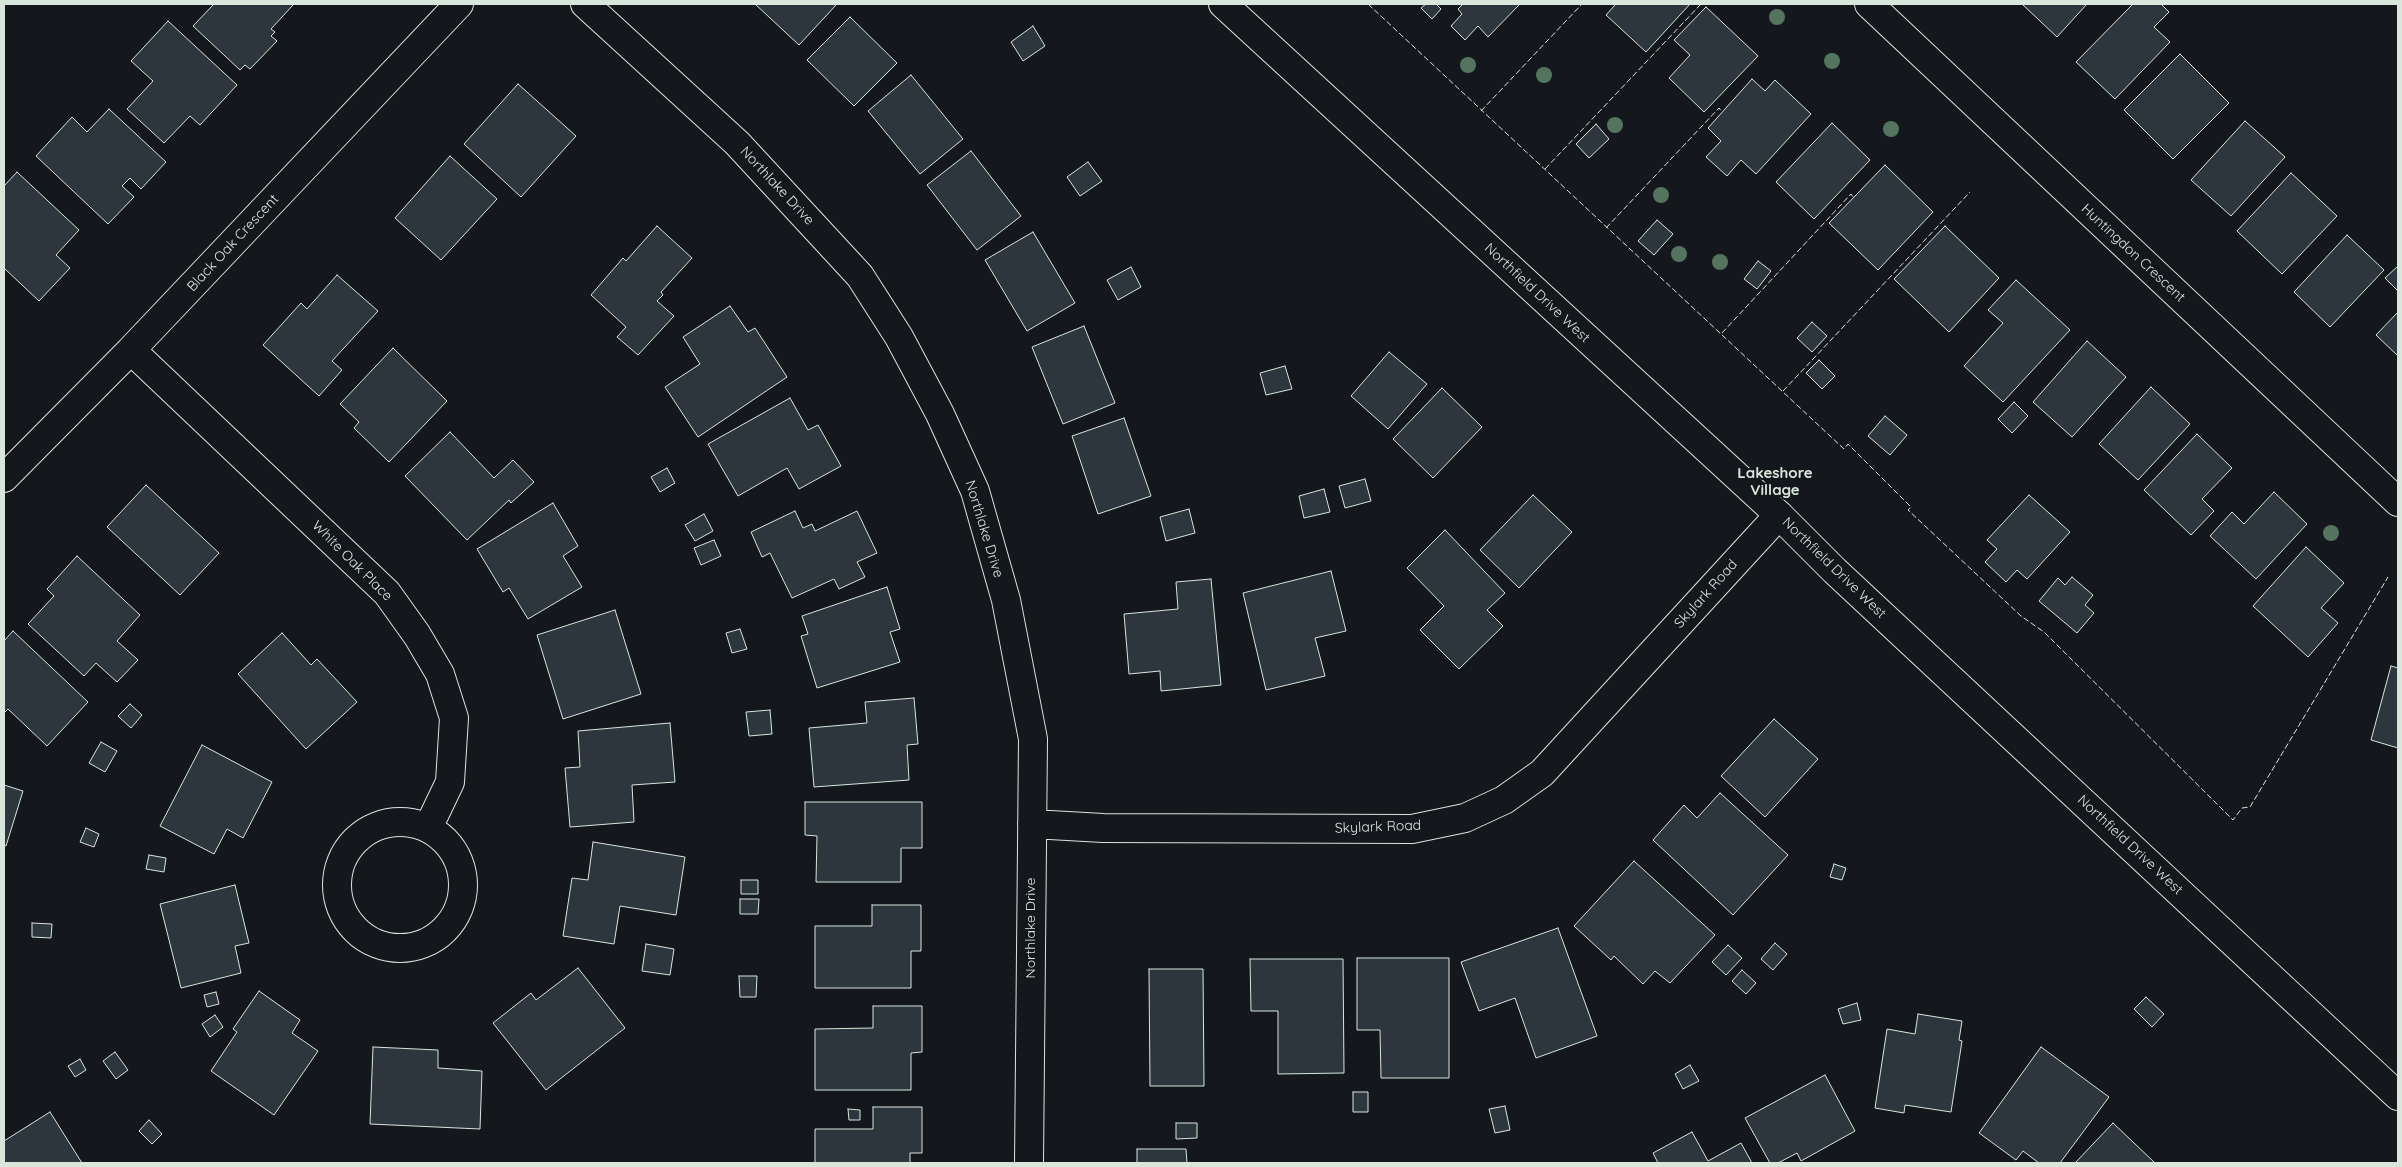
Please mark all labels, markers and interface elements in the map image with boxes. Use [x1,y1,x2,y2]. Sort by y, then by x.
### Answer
street label: Northlake Drive [736,143,818,229]
street label: Black Oak Crescent [184,191,282,295]
street label: Huntingdon Crescent [2078,200,2188,306]
street label: Northfield Drive West [1481,240,1593,346]
district label: Lakeshore Village [1737,464,1813,499]
street label: Northlake Drive [961,478,1007,580]
street label: Northfield Drive West [1778,514,1890,622]
street label: White Oak Place [308,517,396,605]
street label: Skylark Road [1671,556,1741,632]
street label: Northfield Drive West [2074,792,2186,898]
street label: Skylark Road [1335,817,1421,837]
street label: Northlake Drive [1023,877,1039,979]

